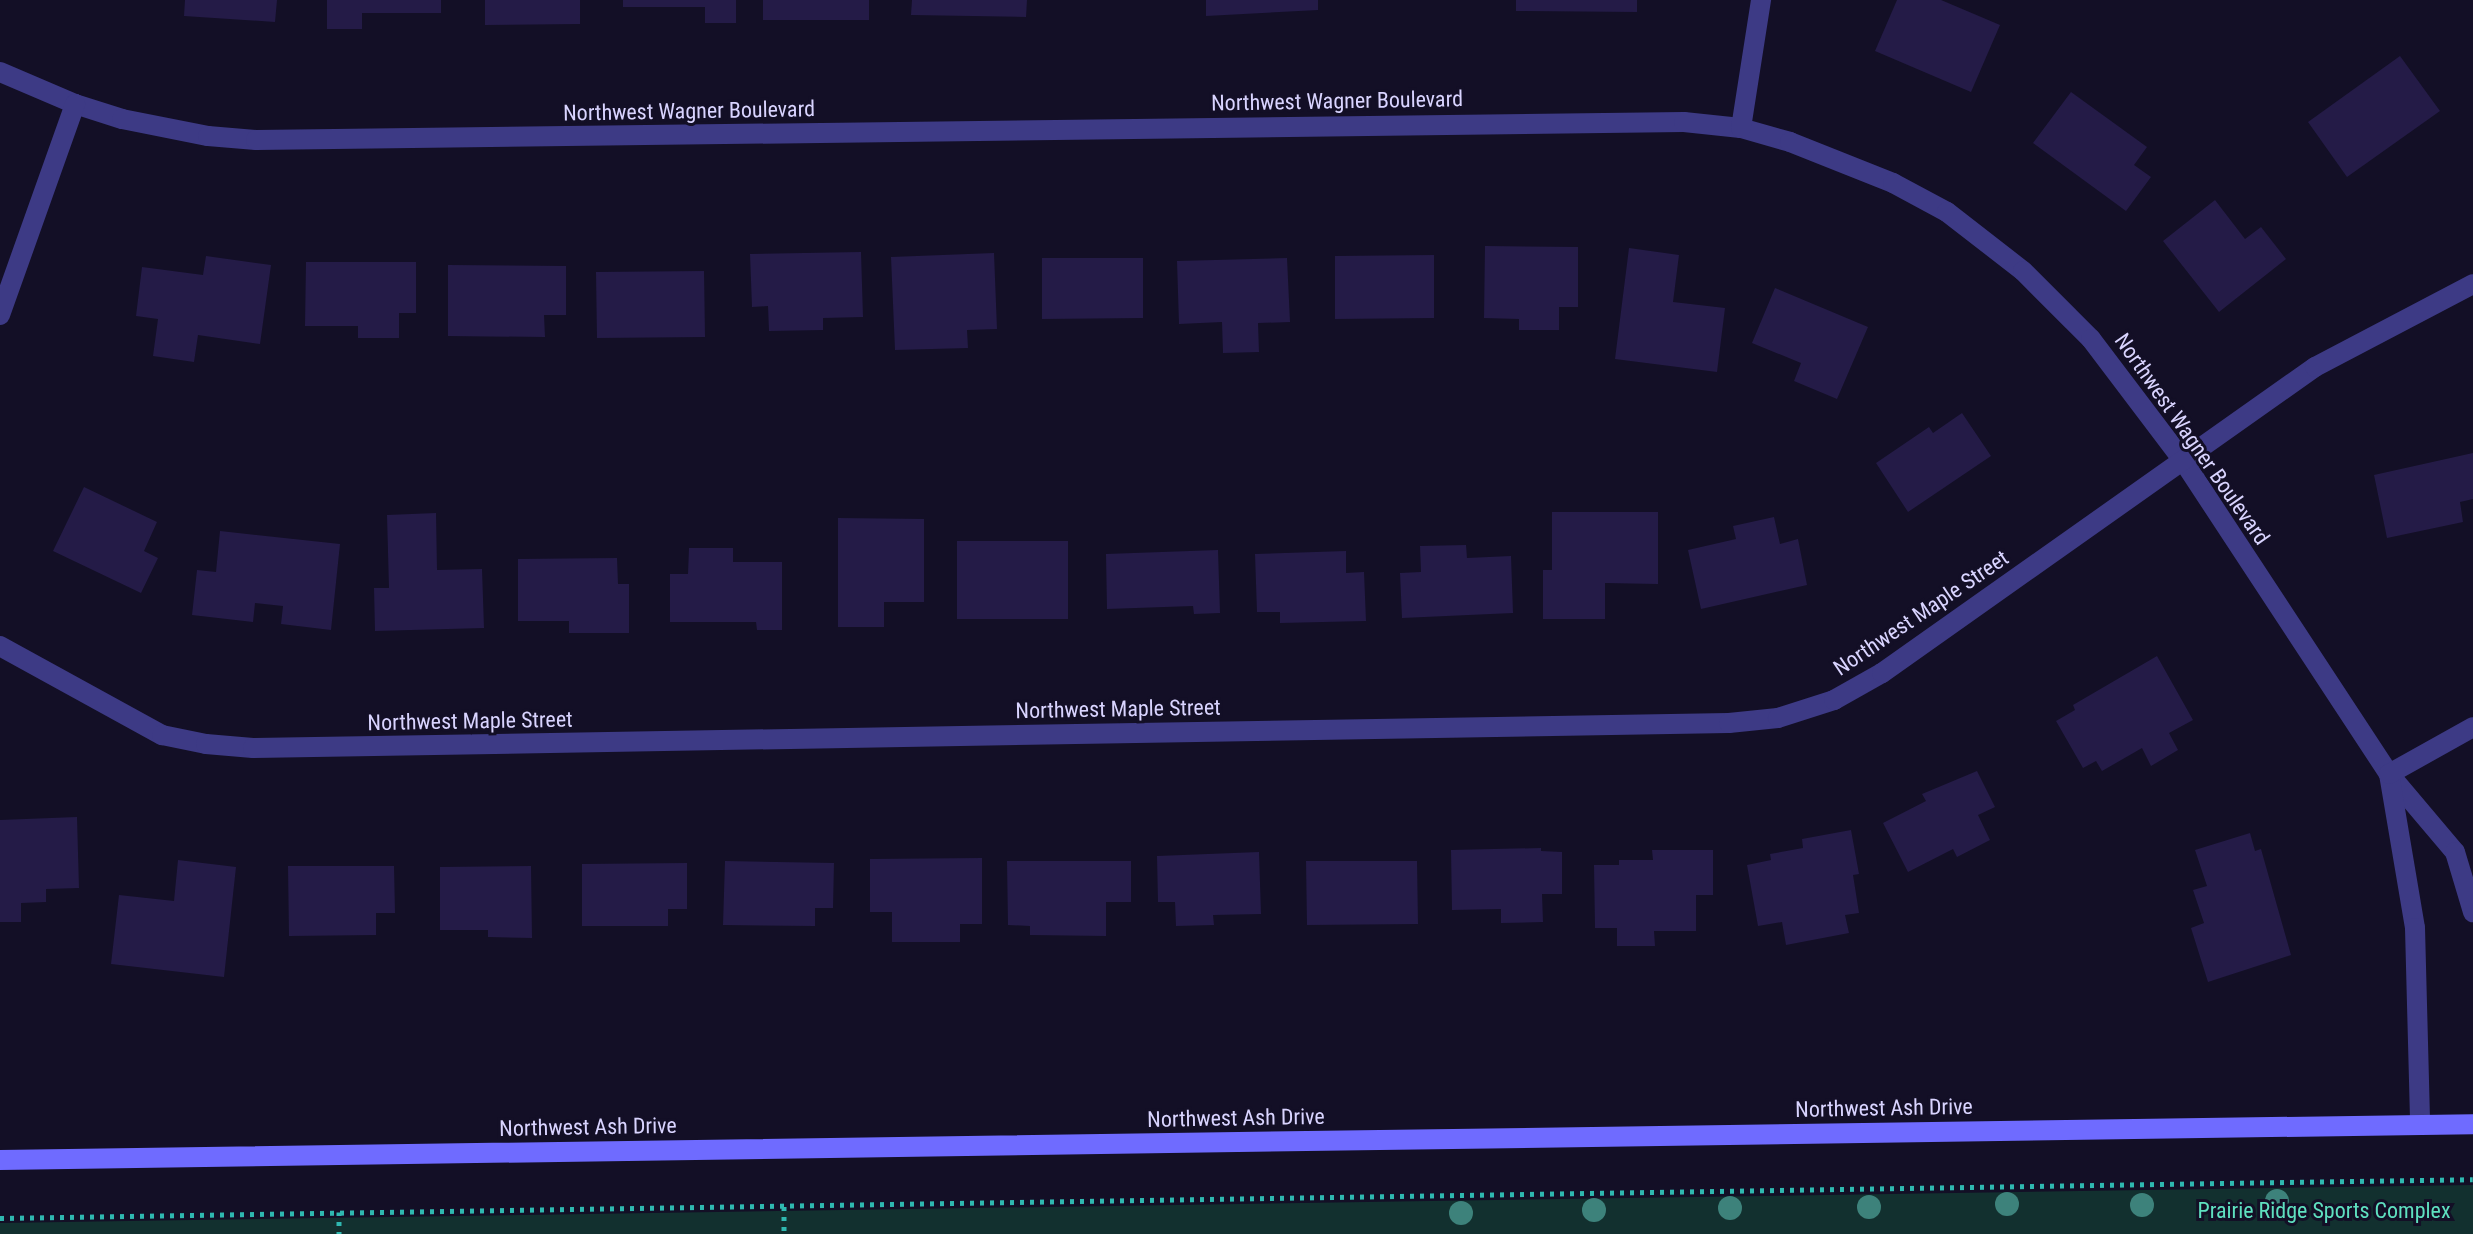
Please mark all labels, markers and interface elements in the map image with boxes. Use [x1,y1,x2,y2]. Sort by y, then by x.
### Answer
street label: Northwest Wagner Boulevard [1211,86,1463,116]
street label: Northwest Wagner Boulevard [563,96,815,126]
street label: Northwest Wagner Boulevard [2109,328,2275,550]
street label: Northwest Maple Street [1829,545,2013,681]
street label: Northwest Maple Street [1015,694,1221,724]
street label: Northwest Maple Street [367,706,573,736]
street label: Northwest Ash Drive [1795,1093,1973,1123]
street label: Northwest Ash Drive [1147,1103,1325,1133]
street label: Northwest Ash Drive [499,1112,677,1142]
park label: Prairie Ridge Sports Complex [2197,1198,2451,1224]

